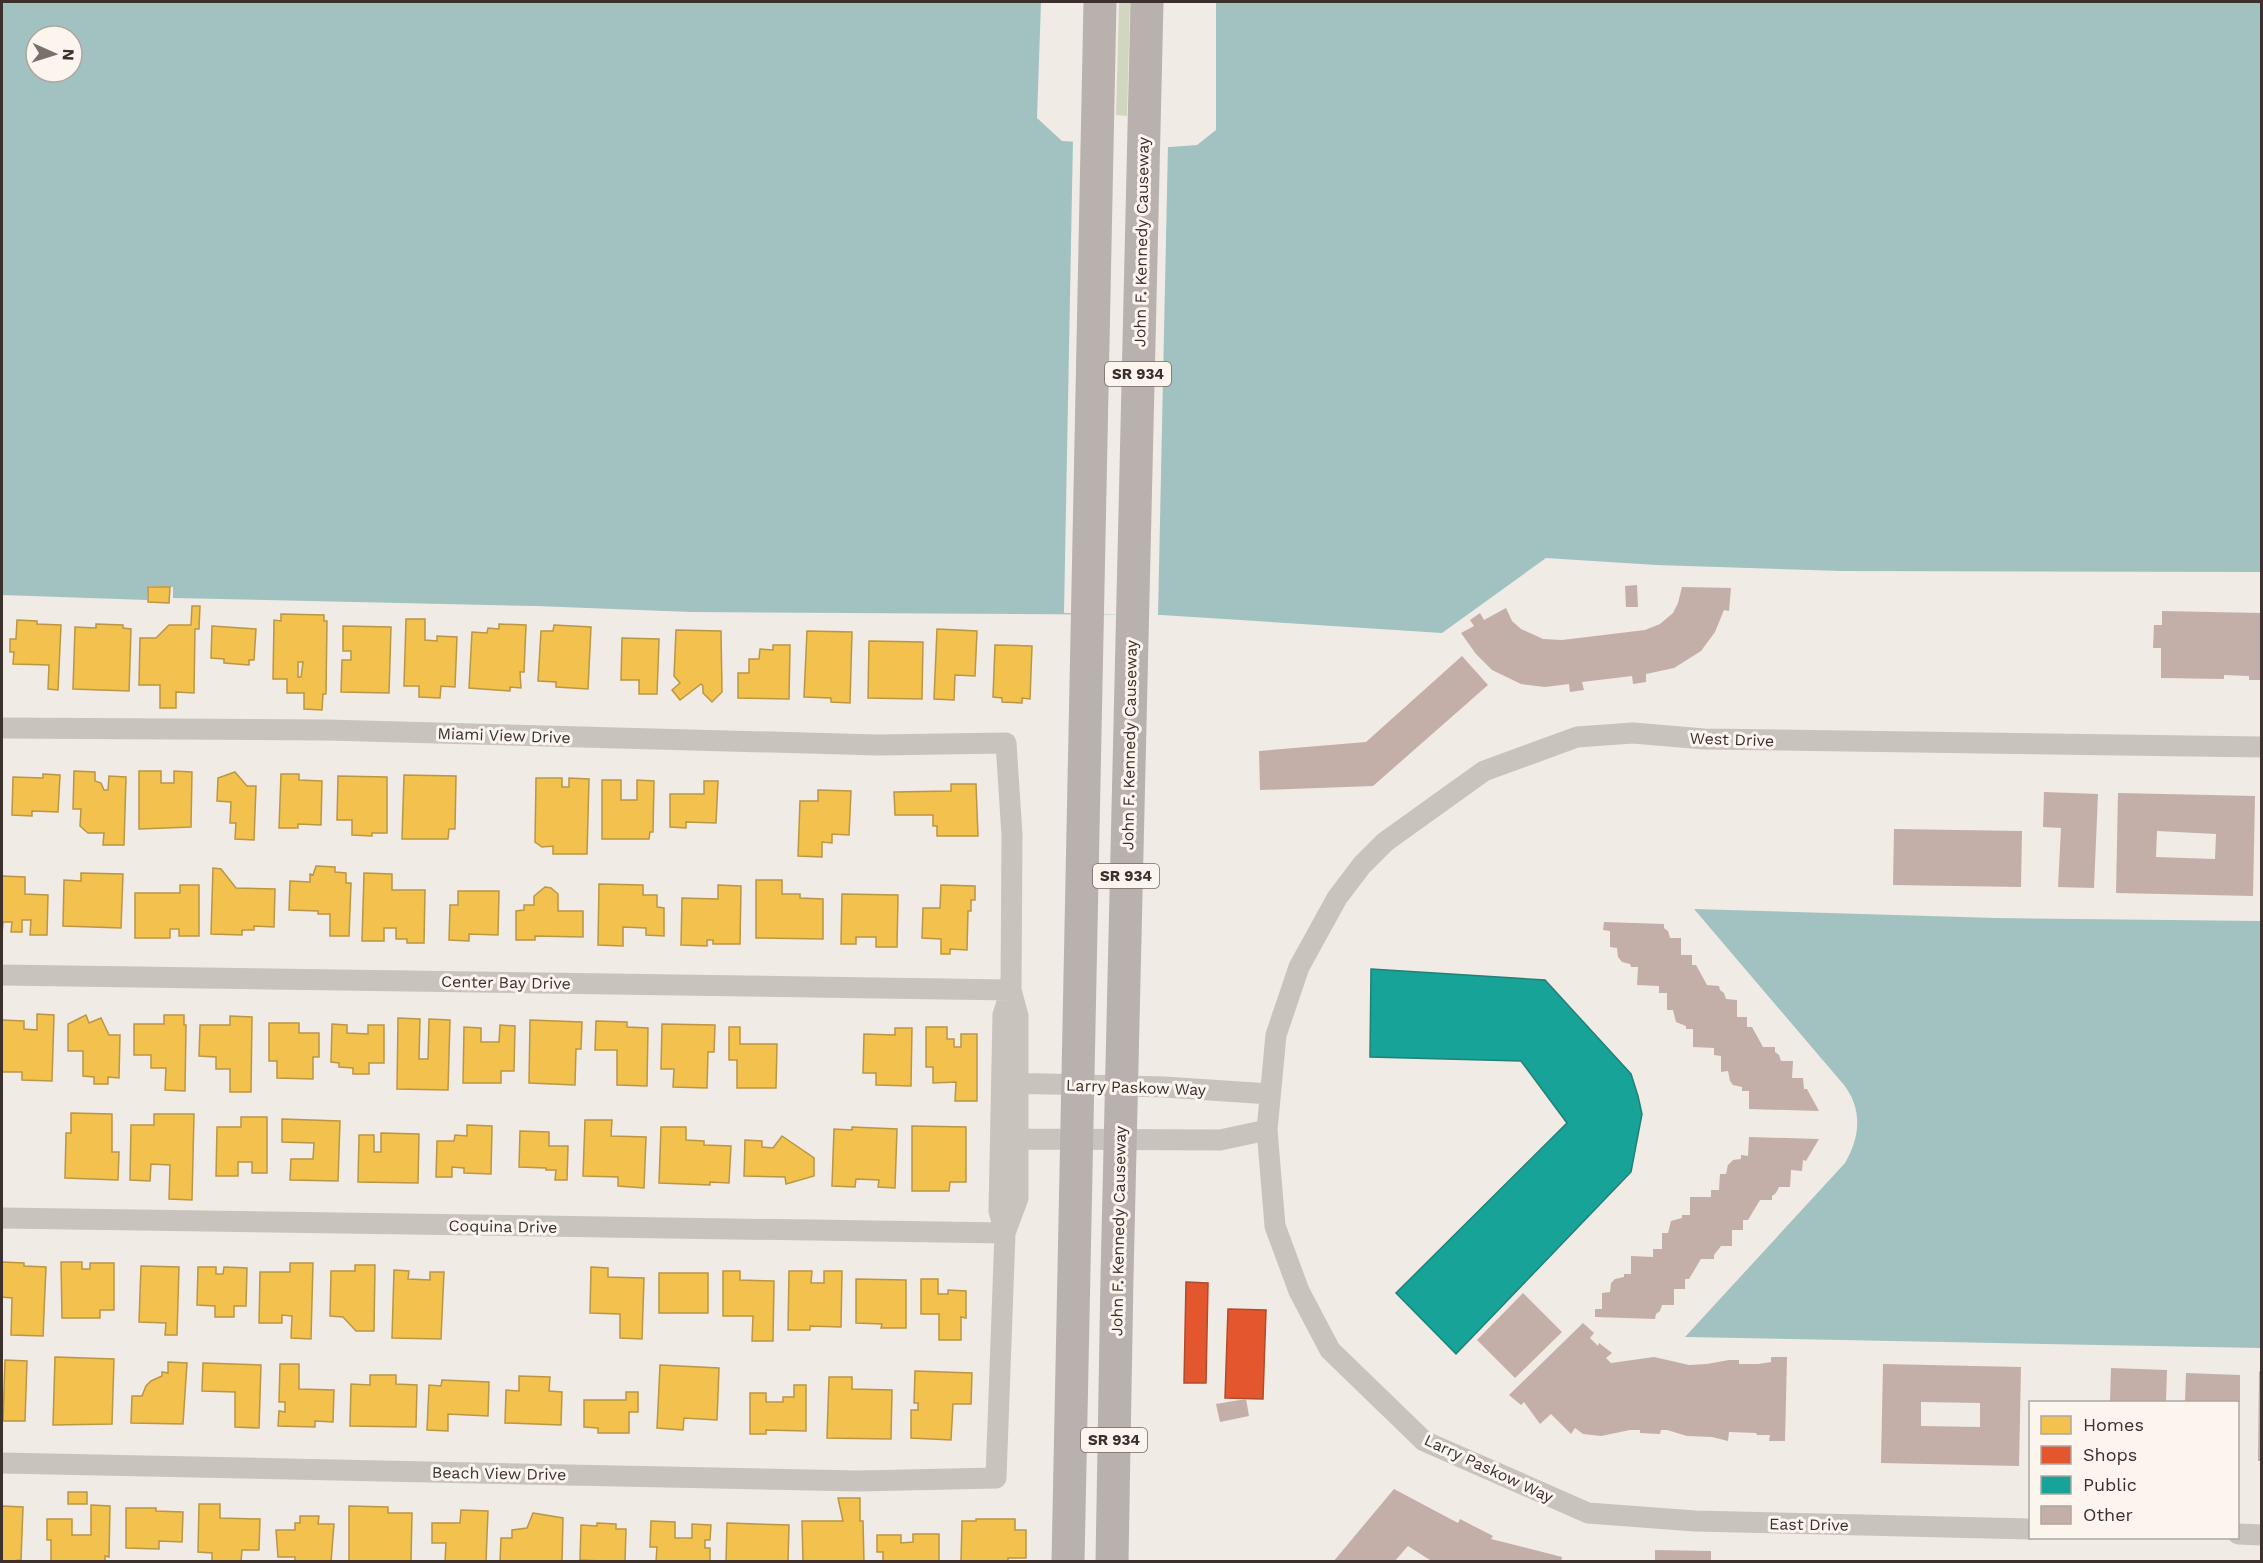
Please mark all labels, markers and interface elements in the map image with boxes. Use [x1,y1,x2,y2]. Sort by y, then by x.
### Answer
north arrow [24,24,84,84]
text: N [59,48,78,61]
street label: John F. Kennedy Causeway [1130,136,1153,347]
road number: SR 934 [1105,362,1171,386]
street label: John F. Kennedy Causeway [1118,639,1141,850]
street label: Miami View Drive [437,724,571,747]
street label: West Drive [1689,729,1775,750]
road number: SR 934 [1093,864,1159,888]
street label: Center Bay Drive [441,972,571,993]
street label: Larry Paskow Way [1066,1076,1207,1099]
street label: John F. Kennedy Causeway [1107,1125,1130,1336]
street label: Coquina Drive [449,1216,557,1237]
legend [2029,1401,2239,1539]
text: Homes [2083,1414,2144,1435]
road number: SR 934 [1081,1428,1147,1452]
street label: Larry Paskow Way [1421,1430,1557,1507]
text: Shops [2083,1444,2137,1465]
street label: Beach View Drive [432,1463,566,1484]
text: Public [2083,1474,2137,1495]
text: Other [2083,1504,2133,1525]
street label: East Drive [1769,1514,1849,1535]

